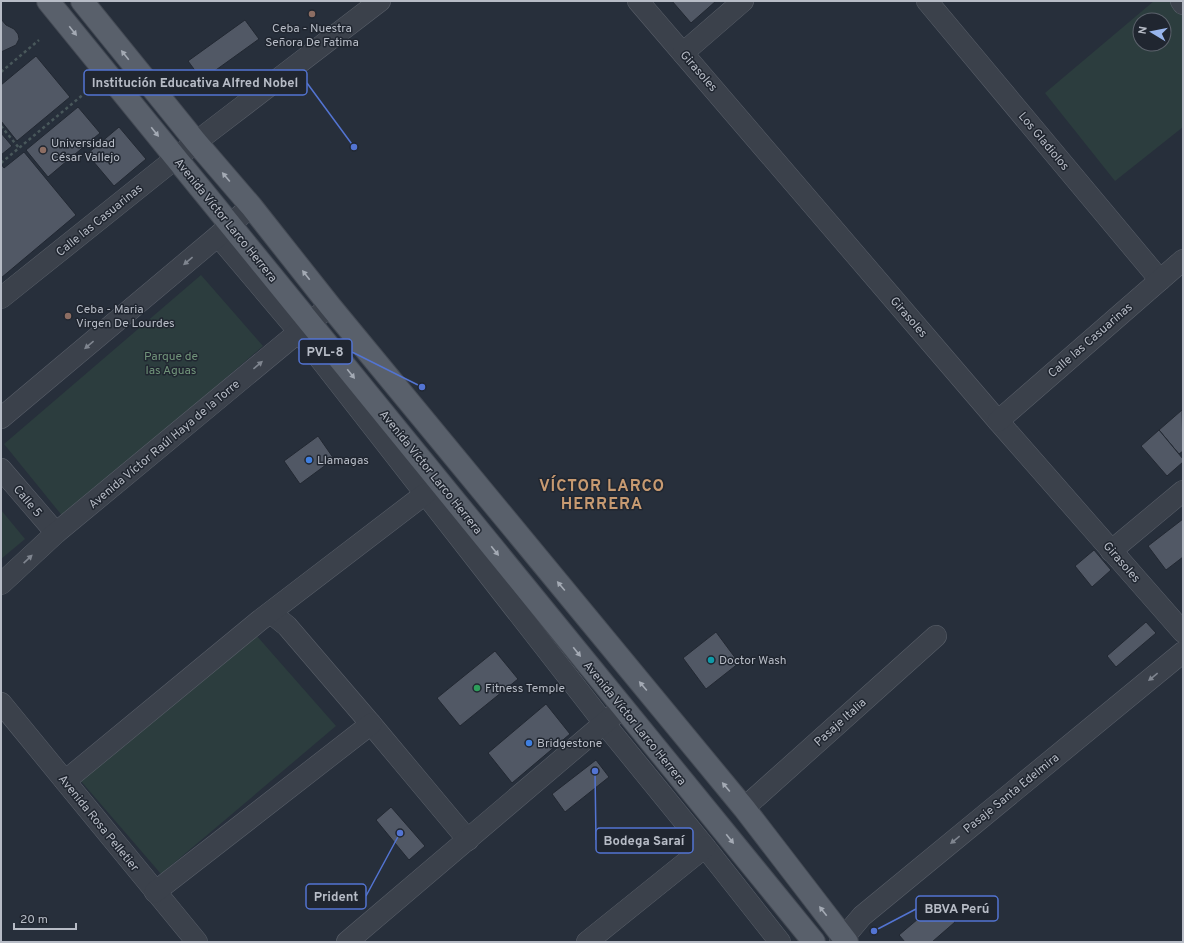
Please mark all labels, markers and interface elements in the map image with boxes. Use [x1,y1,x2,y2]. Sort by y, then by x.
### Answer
marker: Ceba - Nuestra Señora De Fatima [307,9,317,19]
north arrow [1132,12,1172,52]
place label: Ceba - Nuestra Señora De Fatima [265,21,359,51]
text: N [1136,25,1151,36]
one-way arrow [68,26,77,37]
street label: Girasoles [676,48,720,96]
one-way arrow [121,49,130,60]
callout: Institución Educativa Alfred Nobel [84,70,307,95]
text: Institución Educativa Alfred Nobel [92,76,298,92]
street label: Los Gladiolos [1014,109,1072,174]
one-way arrow [150,126,159,137]
place label: Universidad César Vallejo [51,136,120,166]
marker: Universidad César Vallejo [38,145,48,155]
street label: Avenida Víctor Larco Herrera [170,155,280,286]
one-way arrow [221,171,230,182]
street label: Calle las Casuarinas [53,181,146,261]
one-way arrow [183,256,194,265]
one-way arrow [301,270,310,281]
street label: Girasoles [886,294,930,342]
street label: Calle las Casuarinas [1045,300,1136,382]
place label: Ceba - Maria Virgen De Lourdes [76,302,175,332]
marker: Ceba - Maria Virgen De Lourdes [63,311,73,321]
callout: PVL-8 [299,339,352,364]
one-way arrow [83,340,94,349]
text: PVL-8 [306,345,344,361]
park label: Parque de las Aguas [144,349,198,379]
one-way arrow [253,361,264,370]
one-way arrow [347,369,356,380]
street label: Avenida Víctor Raúl Haya de la Torre [86,377,244,513]
street label: Avenida Víctor Larco Herrera [375,407,485,538]
place label: Llamagas [317,453,369,469]
marker: Llamagas [304,455,314,465]
district label: VÍCTOR LARCO HERRERA [539,475,665,515]
street label: Calle 5 [9,482,45,521]
street label: Girasoles [1099,539,1143,587]
one-way arrow [491,546,500,556]
one-way arrow [23,554,34,563]
one-way arrow [556,581,565,591]
one-way arrow [573,646,582,657]
place label: Doctor Wash [719,653,787,669]
marker: Doctor Wash [706,655,716,665]
street label: Avenida Víctor Larco Herrera [579,658,689,789]
one-way arrow [1147,673,1158,682]
place label: Fitness Temple [485,681,565,697]
one-way arrow [639,681,648,692]
marker: Fitness Temple [472,683,482,693]
street label: Pasaje Italia [811,695,870,750]
place label: Bridgestone [537,736,602,752]
marker: Bridgestone [524,738,534,748]
street label: Pasaje Santa Edelmira [960,750,1063,837]
street label: Avenida Rosa Pelletier [54,772,142,876]
one-way arrow [722,781,731,792]
callout: Bodega Saraí [596,828,693,853]
text: Bodega Saraí [604,834,686,850]
one-way arrow [726,834,735,845]
one-way arrow [950,835,960,844]
callout: Prident [306,884,366,909]
text: Prident [314,890,358,906]
callout: BBVA Perú [916,896,998,921]
text: BBVA Perú [924,902,990,918]
scale bar [14,905,76,931]
one-way arrow [819,906,828,917]
text: 20 m [20,912,48,928]

